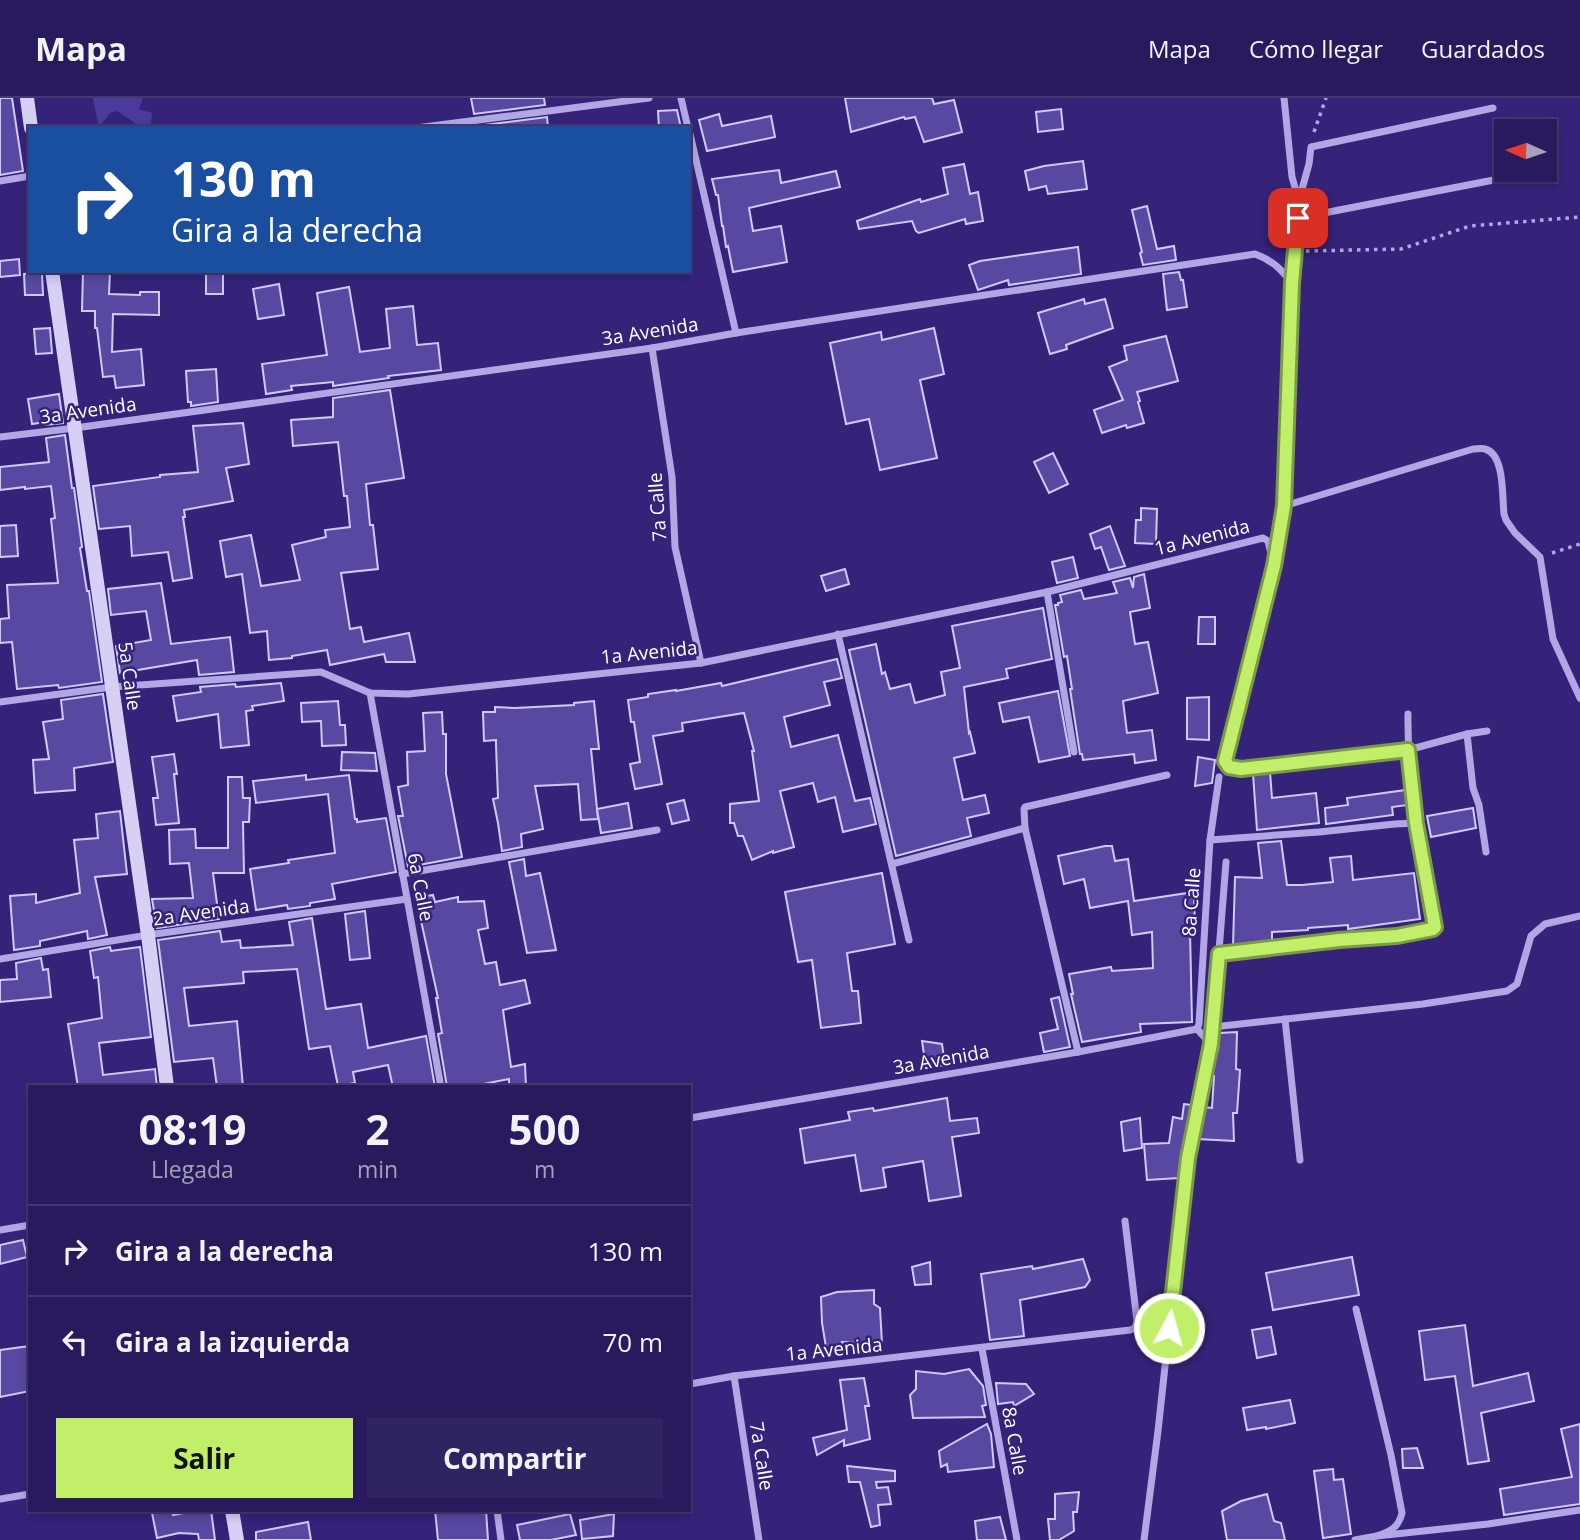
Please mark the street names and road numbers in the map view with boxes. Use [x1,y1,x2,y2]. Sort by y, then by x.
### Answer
street label: 3a Avenida [600,311,700,351]
street label: 3a Avenida [38,390,138,430]
street label: 7a Calle [642,472,672,542]
street label: 1a Avenida [1152,513,1252,561]
street label: 1a Avenida [599,634,699,670]
street label: 5a Calle [112,640,148,712]
street label: 6a Calle [402,851,440,923]
street label: 8a Calle [1176,867,1206,937]
street label: 2a Avenida [151,892,251,932]
street label: 3a Avenida [891,1038,991,1080]
street label: 1a Avenida [784,1331,884,1367]
street label: 8a Calle [996,1405,1034,1477]
street label: 7a Calle [744,1420,780,1492]

